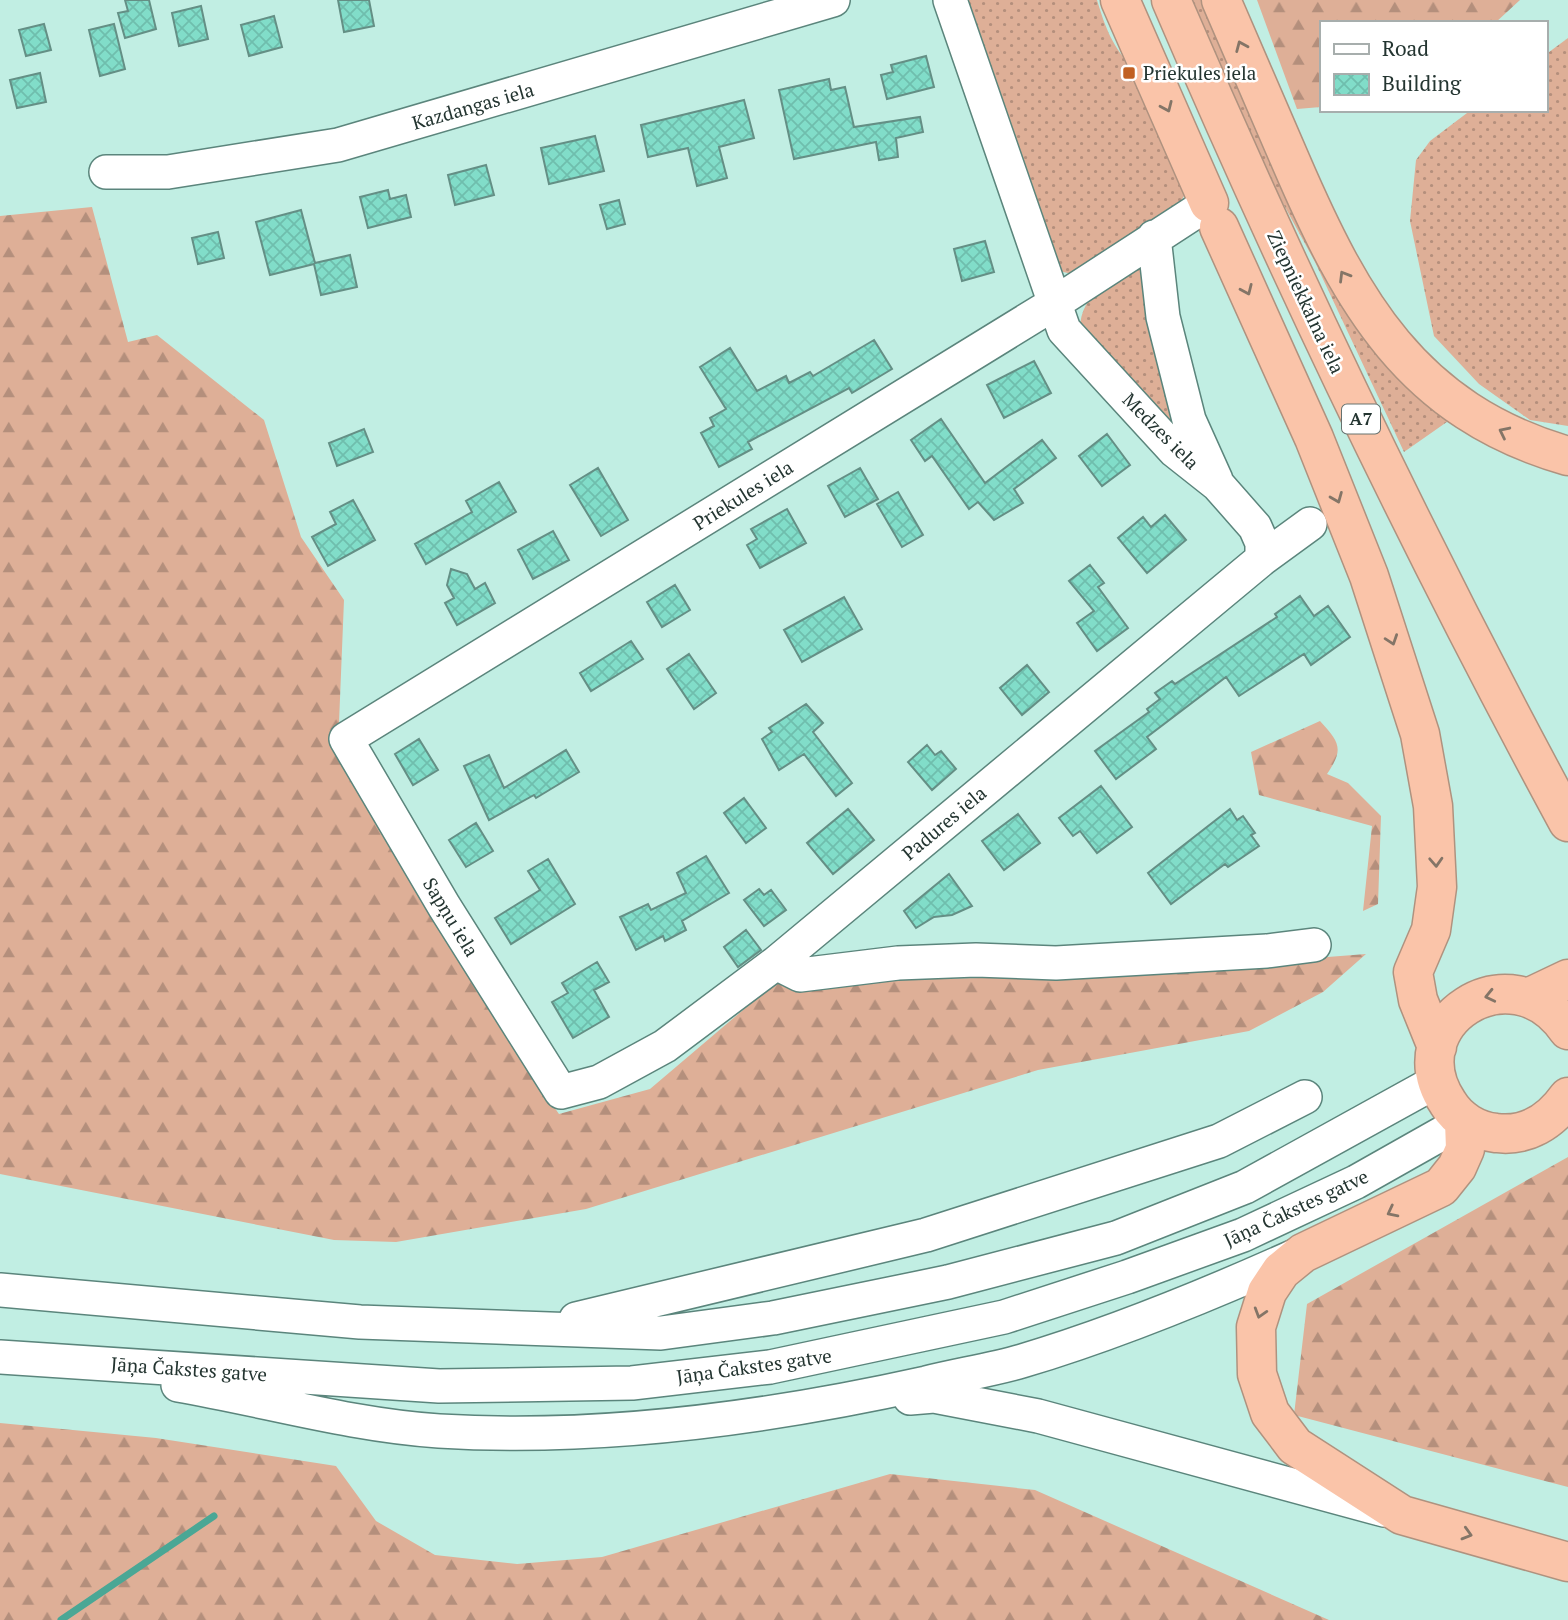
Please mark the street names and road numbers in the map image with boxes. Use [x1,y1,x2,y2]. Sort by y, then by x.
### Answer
street label: Kazdangas iela [409,76,537,135]
street label: Ziepniekkalna iela [1262,226,1351,378]
street label: Medzes iela [1118,387,1205,475]
road number: A7 [1342,404,1380,433]
street label: Priekules iela [688,454,798,535]
street label: Padures iela [896,780,991,865]
street label: Sapņu iela [417,873,485,962]
street label: Jāņa Čakstes gatve [1220,1163,1372,1253]
street label: Jāņa Čakstes gatve [675,1342,833,1390]
street label: Jāņa Čakstes gatve [110,1351,268,1387]

